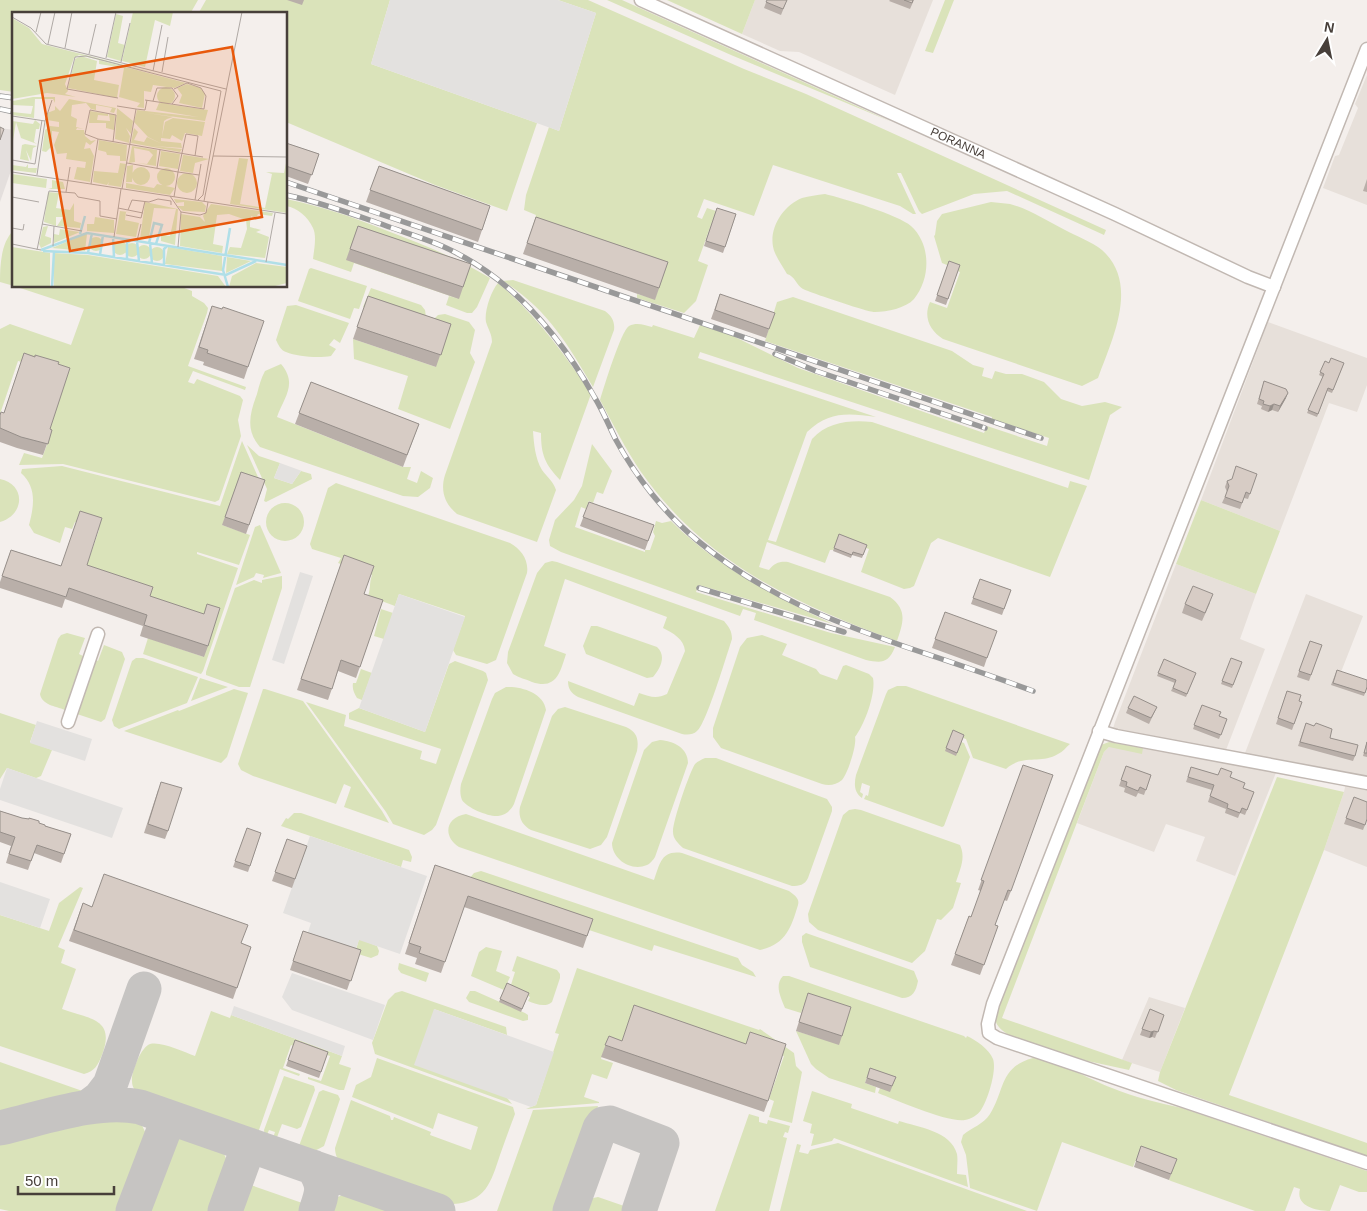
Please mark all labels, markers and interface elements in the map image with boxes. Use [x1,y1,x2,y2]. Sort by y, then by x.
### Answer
inset map [12,12,288,288]
north arrow [1302,15,1352,65]
text: N [1323,18,1336,36]
street label: PORANNA [928,125,988,162]
scale bar [18,1164,114,1196]
text: 50 m [25,1172,58,1189]

